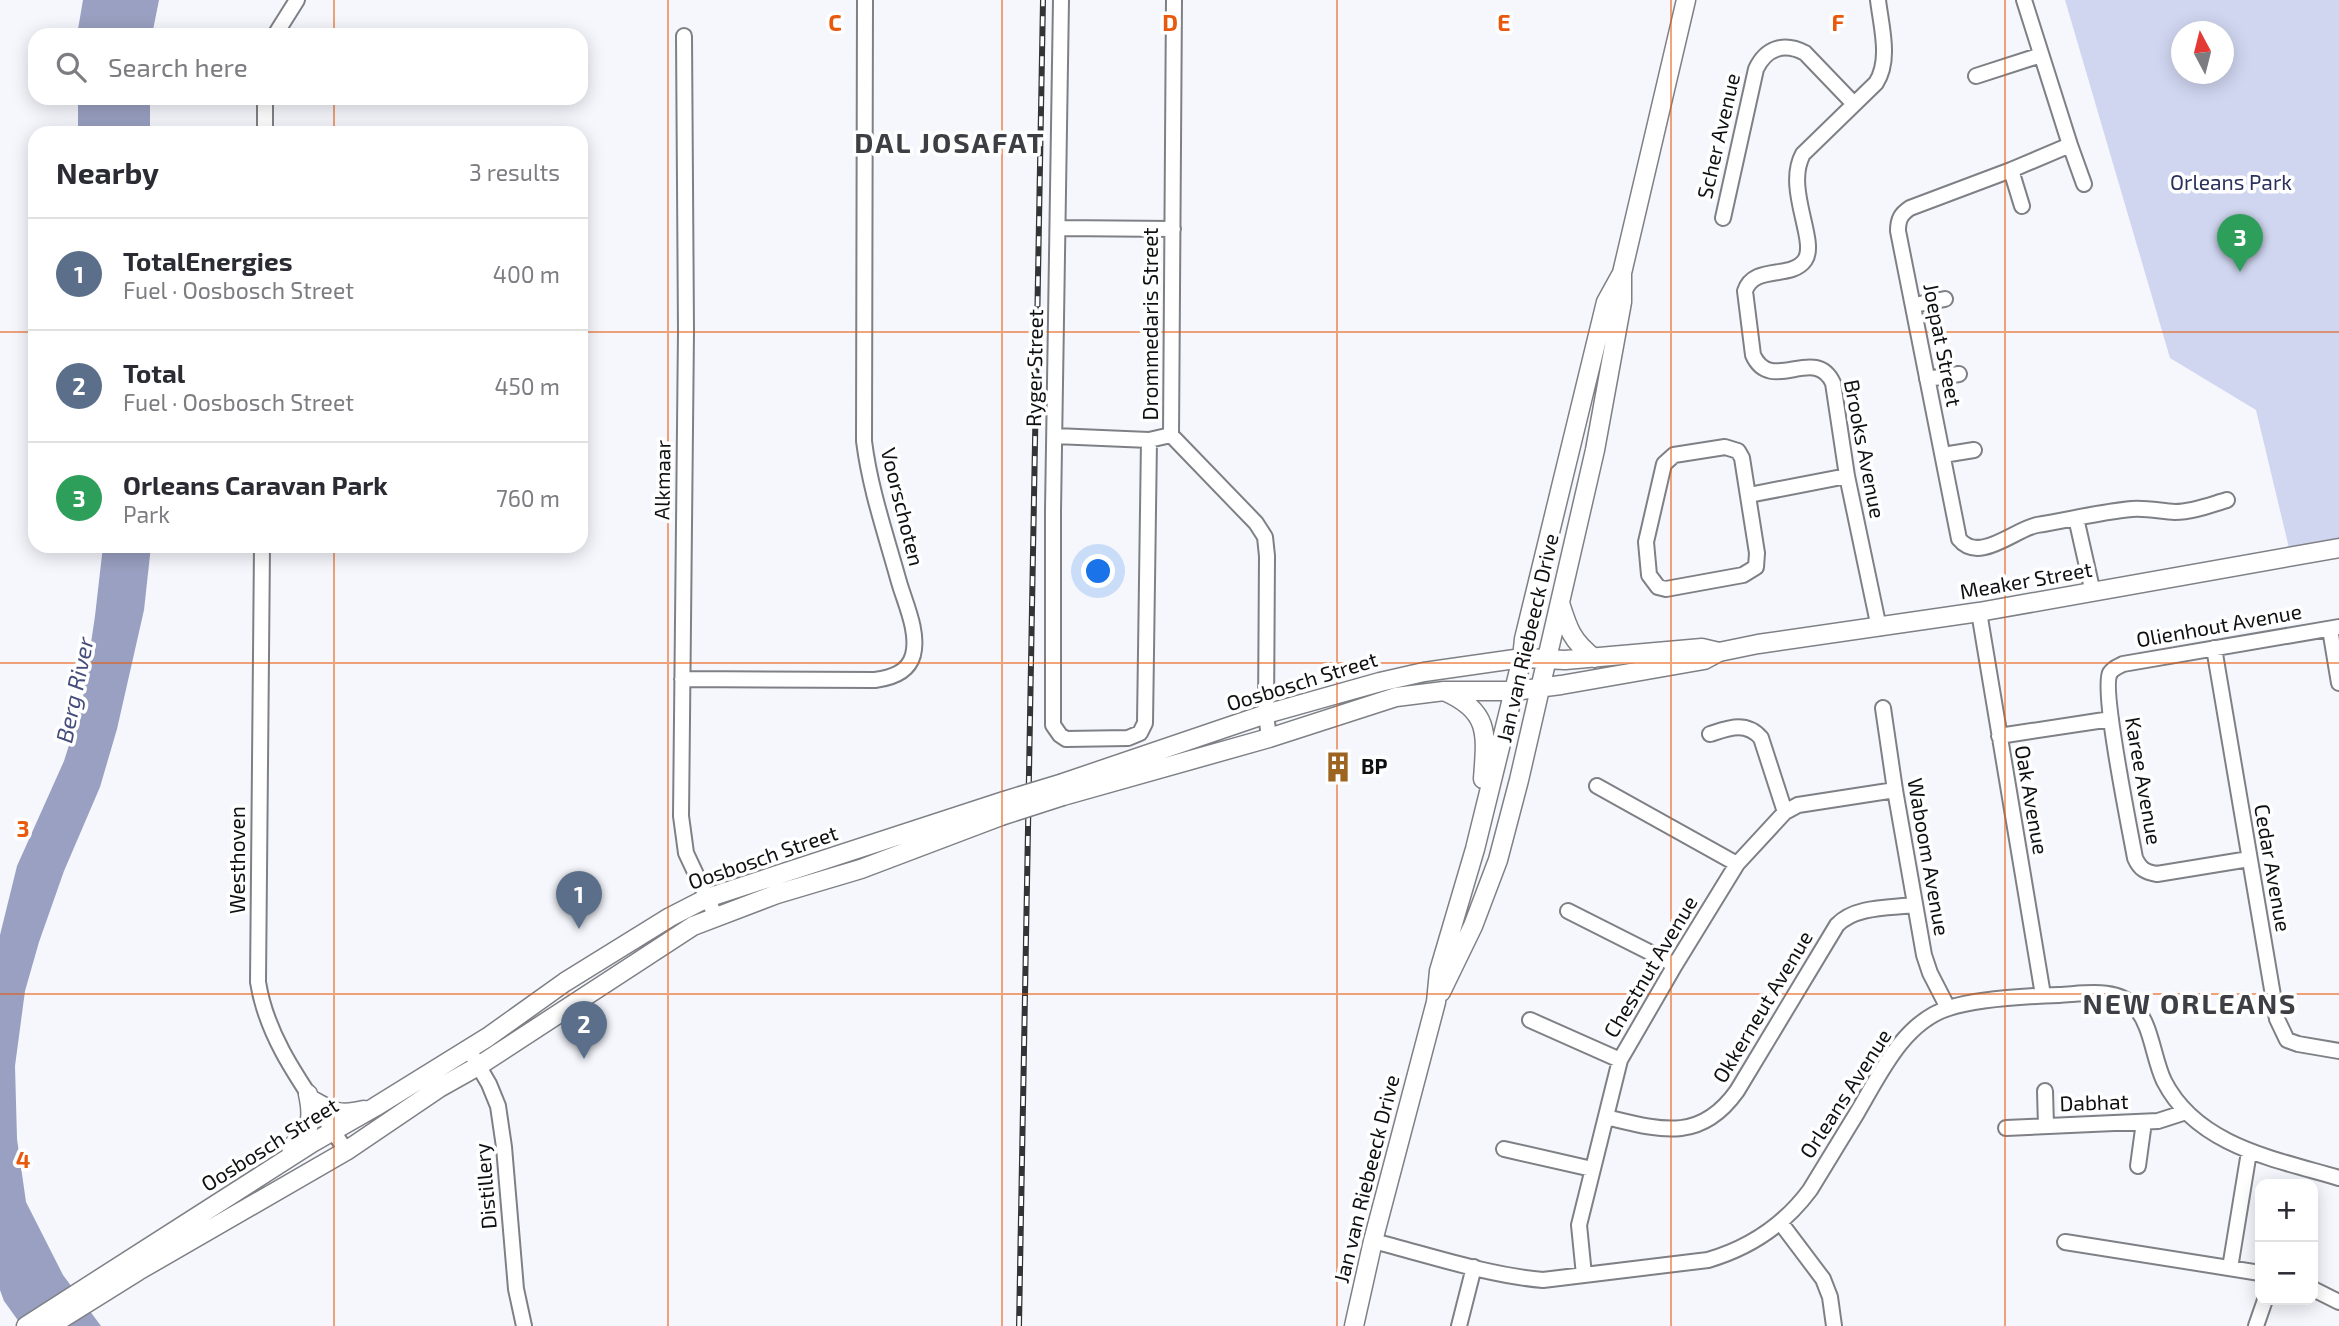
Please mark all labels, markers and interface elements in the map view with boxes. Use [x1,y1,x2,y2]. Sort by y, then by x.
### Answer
text: C [828,8,842,36]
text: D [1162,8,1178,36]
text: E [1497,8,1511,36]
text: F [1832,8,1845,36]
north arrow [2171,21,2234,84]
search box [28,28,588,105]
icon: search [52,48,90,86]
text: Search here [108,51,248,82]
street label: Scher Avenue [1691,70,1744,201]
district label: DAL JOSAFAT [854,125,1046,159]
text: Nearby [56,154,159,190]
text: 3 results [469,158,560,186]
park label: Orleans Park [2170,169,2292,194]
pin: 3 [2217,214,2263,272]
street label: Drommedaris Street [1137,228,1162,421]
text: TotalEnergies [123,245,292,276]
text: 1 [74,260,84,288]
text: 400 m [493,260,560,288]
text: Fuel · Oosbosch Street [123,276,354,304]
street label: Joepat Street [1919,281,1968,409]
street label: Ryger Street [1020,309,1047,427]
text: Total [123,357,185,388]
text: 2 [72,372,86,400]
text: 450 m [494,372,560,400]
street label: Brooks Avenue [1840,377,1891,520]
text: Fuel · Oosbosch Street [123,388,354,416]
street label: Alkmaar [648,439,675,520]
street label: Voorschoten [877,445,930,568]
text: Orleans Caravan Park [123,469,388,500]
text: 3 [72,484,86,512]
text: 760 m [496,484,560,512]
text: Park [123,500,170,528]
street label: Jan van Riebeeck Drive [1490,531,1563,745]
your location [1081,554,1115,588]
street label: Meaker Street [1958,556,2094,603]
street label: Olienhout Avenue [2134,598,2303,651]
water label: Berg River [49,634,99,745]
street label: Oosbosch Street [1223,646,1380,715]
street label: Karee Avenue [2121,715,2168,847]
street label: Oak Avenue [2011,743,2054,856]
building icon: BP [1321,750,1355,784]
place label: BP [1361,753,1387,778]
street label: Waboom Avenue [1903,776,1956,938]
street label: Cedar Avenue [2250,802,2297,934]
street label: Westhoven [224,806,249,914]
text: 3 [16,814,30,842]
street label: Oosbosch Street [684,819,841,894]
pin: 1 [556,871,602,929]
street label: Chestnut Avenue [1598,891,1702,1042]
street label: Okkerneut Avenue [1707,926,1817,1087]
district label: NEW ORLEANS [2082,986,2298,1020]
pin: 2 [561,1001,607,1059]
street label: Orleans Avenue [1794,1024,1896,1162]
street label: Jan van Riebeeck Drive [1328,1072,1404,1285]
street label: Dabhat [2059,1088,2129,1115]
street label: Oosbosch Street [196,1092,342,1196]
street label: Distillery [468,1142,501,1230]
text: 4 [16,1145,30,1173]
map controls [2255,1179,2318,1305]
button: + [2255,1179,2318,1242]
button: − [2255,1242,2318,1305]

